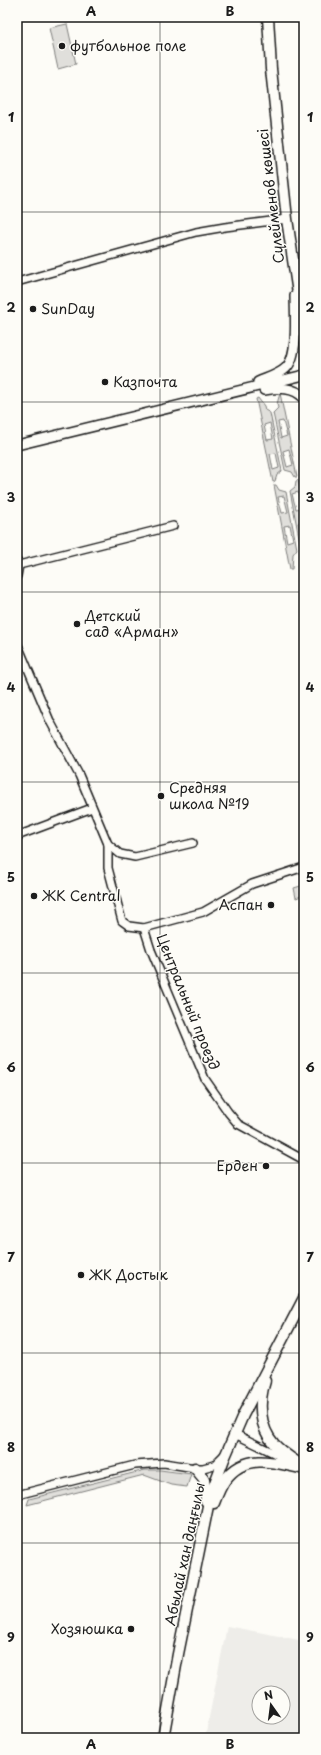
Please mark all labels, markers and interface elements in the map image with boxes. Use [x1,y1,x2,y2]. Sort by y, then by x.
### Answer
text: A [86,1,96,20]
text: B [226,1,235,20]
place label: футбольное поле [70,35,187,56]
marker: футбольное поле [57,41,67,51]
text: 1 [8,107,14,126]
text: 1 [307,107,313,126]
street label: Сүлейменов көшесі [252,127,289,265]
text: 2 [6,297,16,316]
text: 2 [305,297,315,316]
place label: SunDay [41,298,95,319]
marker: SunDay [28,304,38,314]
place label: Казпочта [113,371,177,392]
marker: Казпочта [100,377,110,387]
text: 3 [7,487,16,506]
text: 3 [306,487,315,506]
place label: Детский сад «Арман» [84,605,179,642]
marker: Детский сад «Арман» [72,619,82,629]
text: 4 [7,677,16,696]
text: 4 [306,677,315,696]
place label: Средняя школа №19 [169,777,250,814]
marker: Средняя школа №19 [156,791,166,801]
text: 5 [7,867,15,886]
text: 5 [306,867,314,886]
place label: ЖК Central [41,885,121,906]
marker: ЖК Central [29,891,39,901]
place label: Аспан [219,894,263,915]
marker: Аспан [266,900,276,910]
street label: Центральный проезд [152,931,225,1073]
text: 6 [6,1057,16,1076]
text: 6 [305,1057,315,1076]
place label: Ерден [216,1155,258,1176]
marker: Ерден [261,1161,271,1171]
text: 7 [7,1247,15,1266]
text: 7 [306,1247,314,1266]
place label: ЖК Достык [89,1264,168,1285]
marker: ЖК Достык [76,1270,86,1280]
text: 8 [7,1437,15,1456]
text: 8 [306,1437,314,1456]
street label: Абылай хан даңғылы [159,1480,210,1627]
place label: Хозяюшка [51,1618,123,1639]
marker: Хозяюшка [126,1624,136,1634]
text: 9 [7,1627,15,1646]
text: 9 [306,1627,314,1646]
north arrow [251,1685,291,1725]
text: N [262,1685,275,1704]
text: A [86,1734,96,1753]
text: B [226,1734,235,1753]

